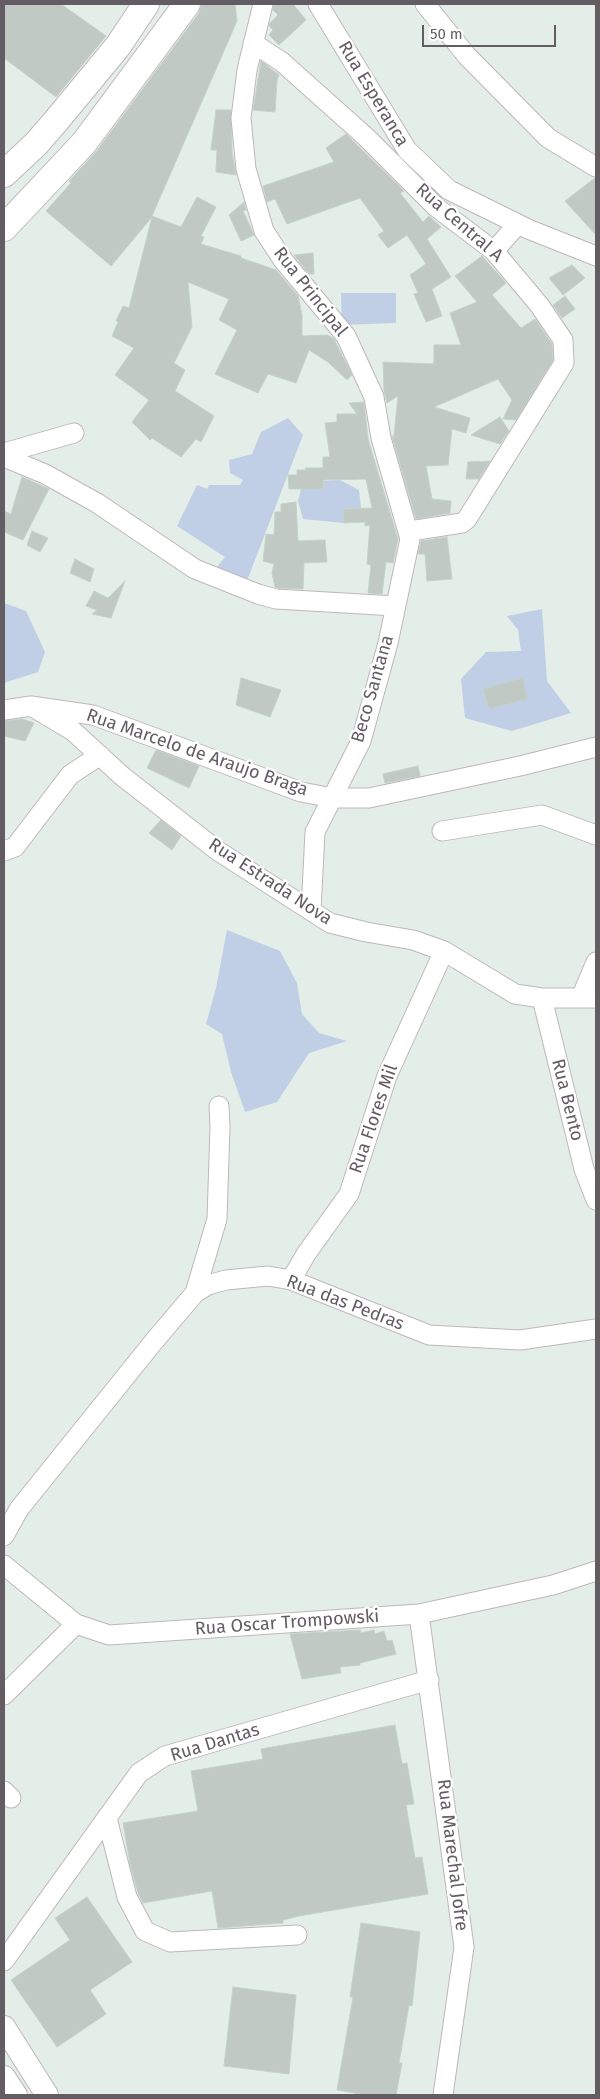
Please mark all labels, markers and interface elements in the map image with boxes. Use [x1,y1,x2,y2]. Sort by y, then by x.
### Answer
scale bar [425,15,559,47]
text: 50 m [430,25,463,43]
street label: Rua Esperanca [333,37,413,151]
street label: Rua Central A [411,179,507,267]
street label: Rua Principal [268,243,352,341]
street label: Beco Santana [347,633,399,745]
street label: Rua Marcelo de Araujo Braga [83,705,311,801]
street label: Rua Estrada Nova [204,834,336,930]
street label: Rua Bento [546,1057,588,1143]
street label: Rua Flores Mil [345,1062,403,1176]
street label: Rua das Pedras [283,1271,407,1335]
street label: Rua Oscar Trompowski [194,1606,380,1640]
street label: Rua Dantas [168,1719,262,1767]
street label: Rua Marechal Jofre [432,1778,472,1932]

